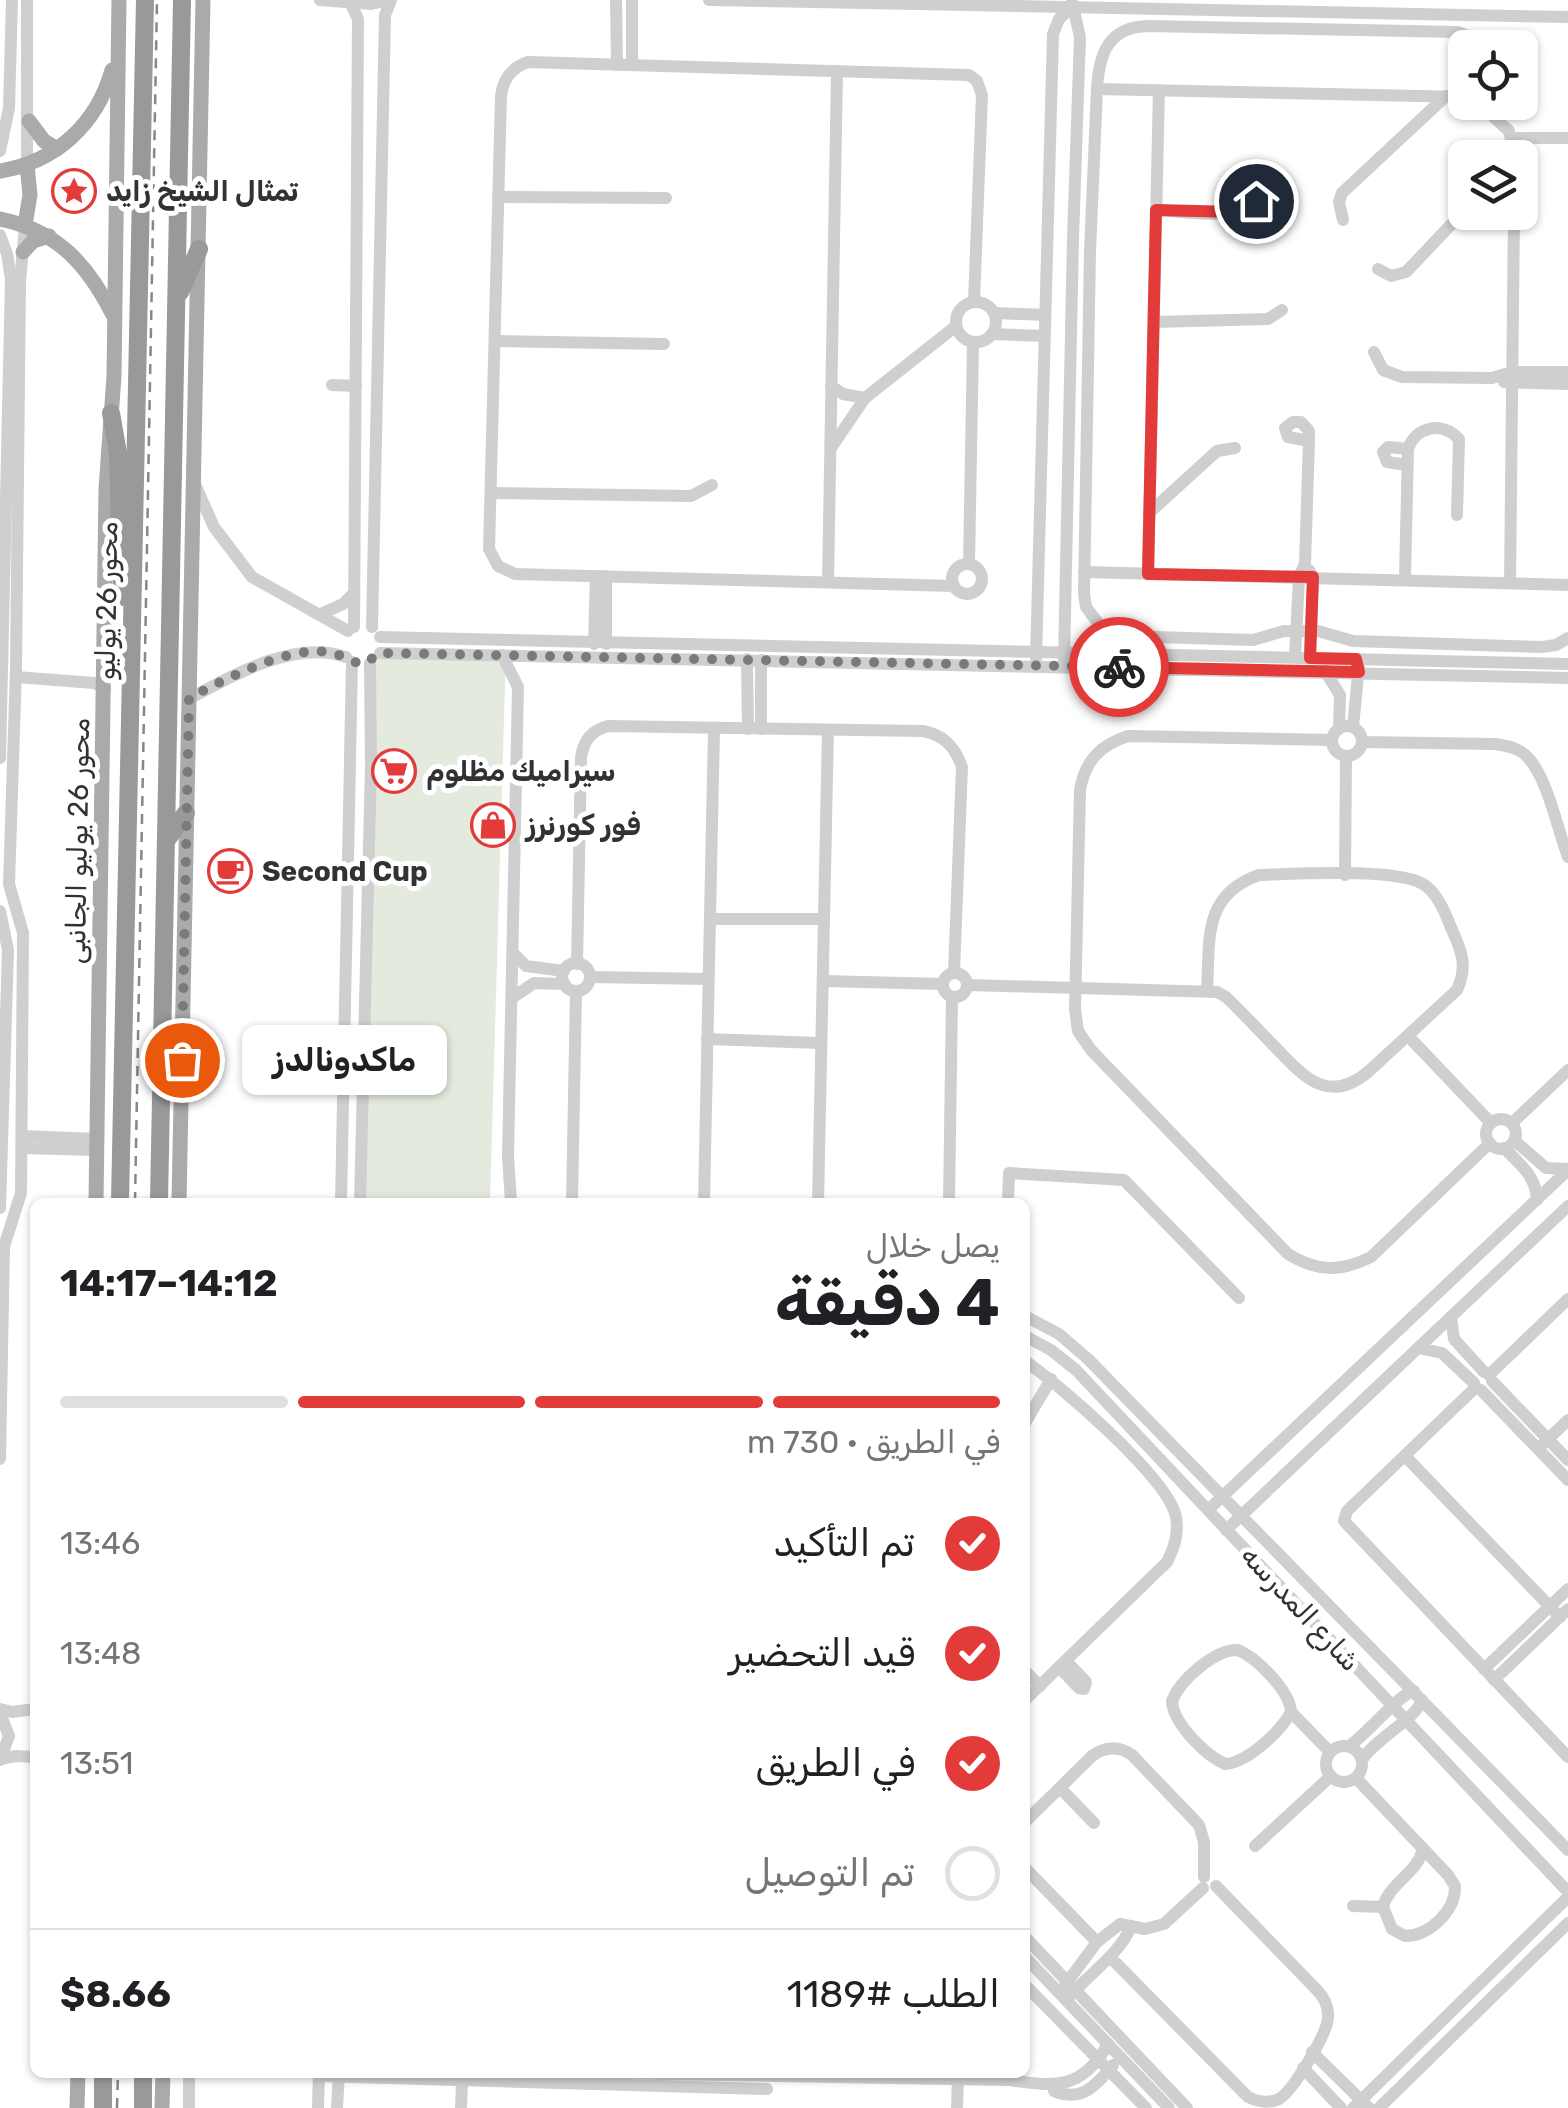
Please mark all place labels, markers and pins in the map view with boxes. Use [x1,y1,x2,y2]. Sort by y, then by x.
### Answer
pin [1214,159,1299,244]
place icon: تمثال الشيخ زايد [51,168,97,214]
place label: تمثال الشيخ زايد [106,175,298,211]
supermarket icon: سيراميك مظلوم [371,748,417,794]
place label: سيراميك مظلوم [426,755,616,790]
shop icon: فور كورنرز [470,802,516,848]
place label: فور كورنرز [524,809,641,842]
cafe icon: Second Cup [207,848,253,894]
place label: Second Cup [262,855,428,888]
pin [140,1018,225,1103]
callout: ماكدونالدز [242,1025,447,1095]

